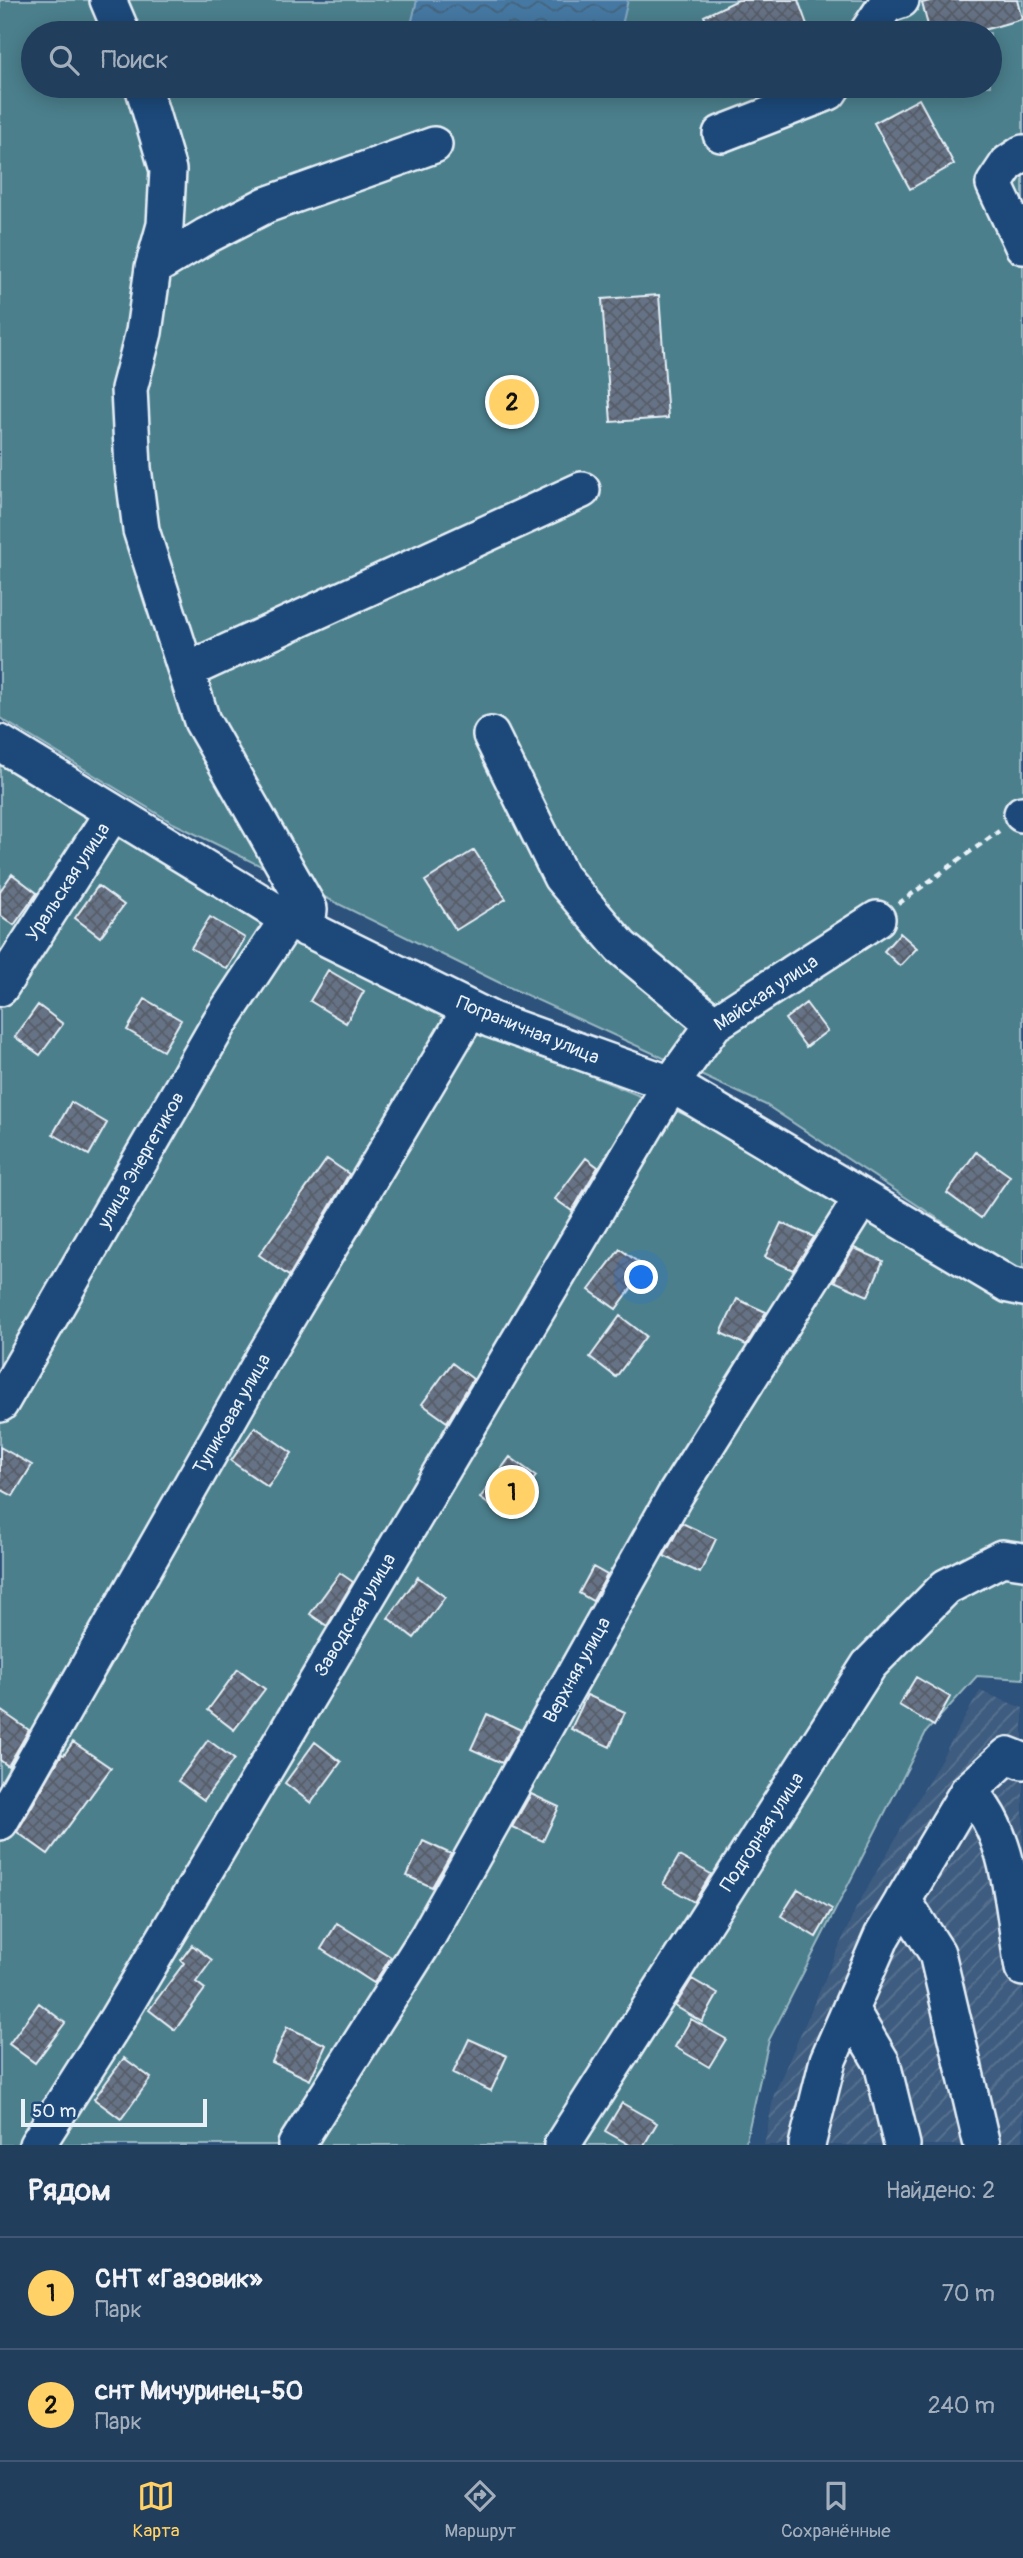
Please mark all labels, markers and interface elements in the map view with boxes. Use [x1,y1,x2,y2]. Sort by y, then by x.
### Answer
search box [21,21,1002,98]
icon: search [45,41,83,79]
text: Поиск [101,44,169,76]
pin: 2 [489,376,535,428]
street label: Уральская улица [21,818,115,946]
street label: Майская улица [709,949,823,1037]
street label: Пограничная улица [453,990,603,1070]
street label: улица Энергетиков [92,1087,190,1233]
your location [624,1260,658,1294]
street label: Тупиковая улица [188,1349,276,1479]
pin: 1 [489,1466,535,1518]
street label: Заводская улица [309,1549,401,1681]
street label: Верхняя улица [538,1613,616,1727]
street label: Подгорная улица [715,1768,810,1896]
scale bar [21,2096,206,2128]
text: 50 m [32,2099,76,2123]
text: Рядом [28,2172,111,2209]
text: Найдено: 2 [886,2176,995,2205]
text: СНТ «Газовик» [95,2263,263,2295]
text: 1 [47,2279,56,2308]
text: 70 m [942,2279,995,2308]
text: Парк [95,2295,142,2324]
text: снт Мичуринец-50 [95,2375,303,2407]
text: 2 [45,2391,57,2420]
text: 240 m [928,2391,995,2420]
text: Парк [95,2407,142,2436]
tab: Карта [132,2477,180,2543]
tab: Маршрут [445,2477,516,2543]
tab: Сохранённые [781,2477,891,2543]

